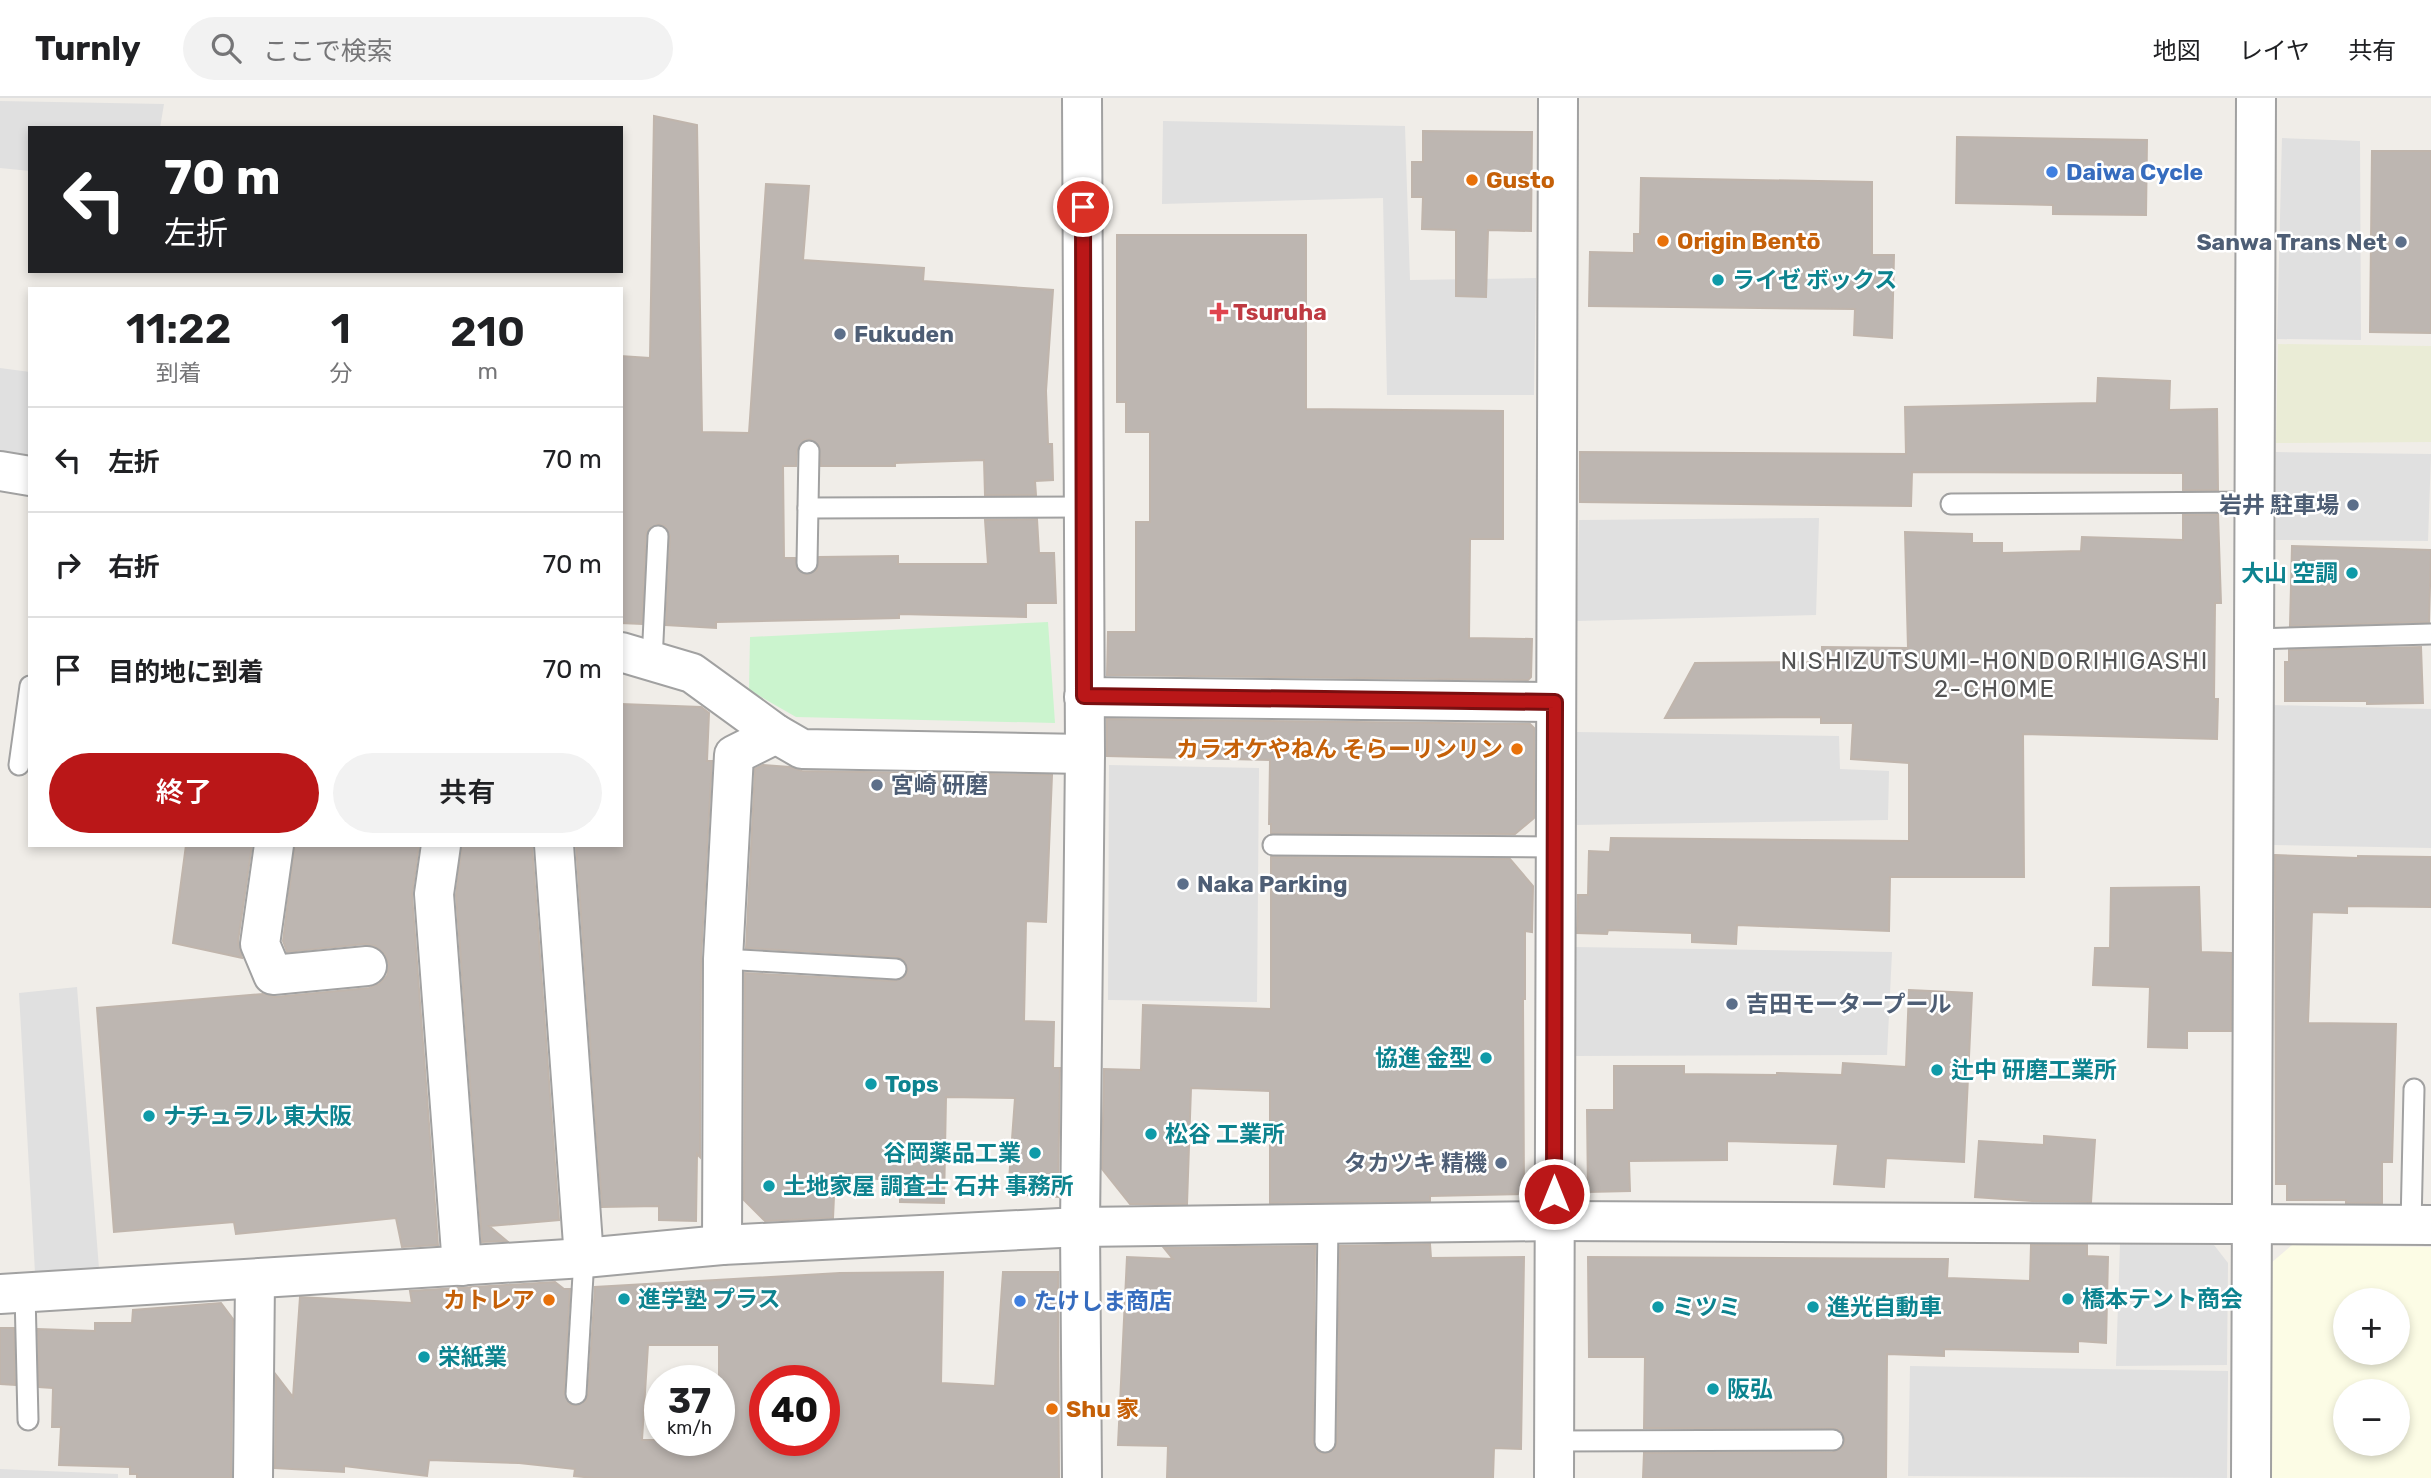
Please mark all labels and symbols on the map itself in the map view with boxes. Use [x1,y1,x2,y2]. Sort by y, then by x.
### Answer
place label: Daiwa Cycle [2066,158,2203,186]
marker: Daiwa Cycle [2044,164,2060,180]
place label: Gusto [1486,166,1555,194]
marker: Gusto [1464,172,1480,188]
pin [1053,177,1113,237]
place label: Origin Bentō [1677,227,1821,255]
place label: Sanwa Trans Net [2196,228,2387,256]
marker: Origin Bentō [1655,233,1671,249]
marker: Sanwa Trans Net [2393,234,2409,250]
place label: ライゼ ボックス [1732,266,1897,294]
marker: ライゼ ボックス [1710,272,1726,288]
place label: Tsuruha [1233,298,1327,326]
marker: Tsuruha [1211,304,1227,320]
place label: Fukuden [854,320,954,348]
marker: Fukuden [832,326,848,342]
place label: 岩井 駐車場 [2219,491,2339,519]
marker: 岩井 駐車場 [2345,497,2361,513]
place label: 大山 空調 [2241,559,2338,587]
marker: 大山 空調 [2344,565,2360,581]
district label: NISHIZUTSUMI-HONDORIHIGASHI 2-CHOME [1781,647,2209,703]
place label: カラオケやねん そらーリンリン [1176,735,1503,763]
marker: カラオケやねん そらーリンリン [1509,741,1525,757]
place label: 宮崎 研磨 [891,771,988,799]
marker: 宮崎 研磨 [869,777,885,793]
place label: Naka Parking [1197,870,1348,898]
marker: Naka Parking [1175,876,1191,892]
place label: 吉田モータープール [1746,990,1952,1018]
marker: 吉田モータープール [1724,996,1740,1012]
place label: 協進 金型 [1375,1044,1472,1072]
marker: 協進 金型 [1478,1050,1494,1066]
place label: 辻中 研磨工業所 [1951,1056,2117,1084]
marker: 辻中 研磨工業所 [1929,1062,1945,1078]
place label: Tops [885,1070,939,1098]
marker: Tops [863,1076,879,1092]
place label: ナチュラル 東大阪 [163,1102,352,1130]
marker: ナチュラル 東大阪 [141,1108,157,1124]
place label: 松谷 工業所 [1165,1120,1285,1148]
marker: 松谷 工業所 [1143,1126,1159,1142]
place label: 谷岡薬品工業 [883,1139,1021,1167]
marker: 谷岡薬品工業 [1027,1145,1043,1161]
place label: タカツキ 精機 [1344,1149,1487,1177]
marker: タカツキ 精機 [1493,1155,1509,1171]
position arrow [1517,1157,1591,1231]
place label: 土地家屋 調査士 石井 事務所 [783,1172,1074,1200]
marker: 土地家屋 調査士 石井 事務所 [761,1178,777,1194]
place label: 進学塾 プラス [638,1285,780,1313]
place label: 橋本テント商会 [2082,1285,2243,1313]
place label: カトレア [443,1286,535,1314]
place label: たけしま商店 [1034,1287,1172,1315]
marker: 進学塾 プラス [616,1291,632,1307]
marker: 橋本テント商会 [2060,1291,2076,1307]
marker: カトレア [541,1292,557,1308]
marker: たけしま商店 [1012,1293,1028,1309]
place label: ミツミ [1672,1293,1741,1321]
place label: 進光自動車 [1827,1293,1942,1321]
marker: ミツミ [1650,1299,1666,1315]
marker: 進光自動車 [1805,1299,1821,1315]
place label: 栄紙業 [438,1343,507,1371]
marker: 栄紙業 [416,1349,432,1365]
speed limit sign: 40 [749,1365,840,1456]
place label: 阪弘 [1727,1375,1773,1403]
marker: 阪弘 [1705,1381,1721,1397]
place label: Shu 家 [1066,1395,1139,1423]
marker: Shu 家 [1044,1401,1060,1417]

